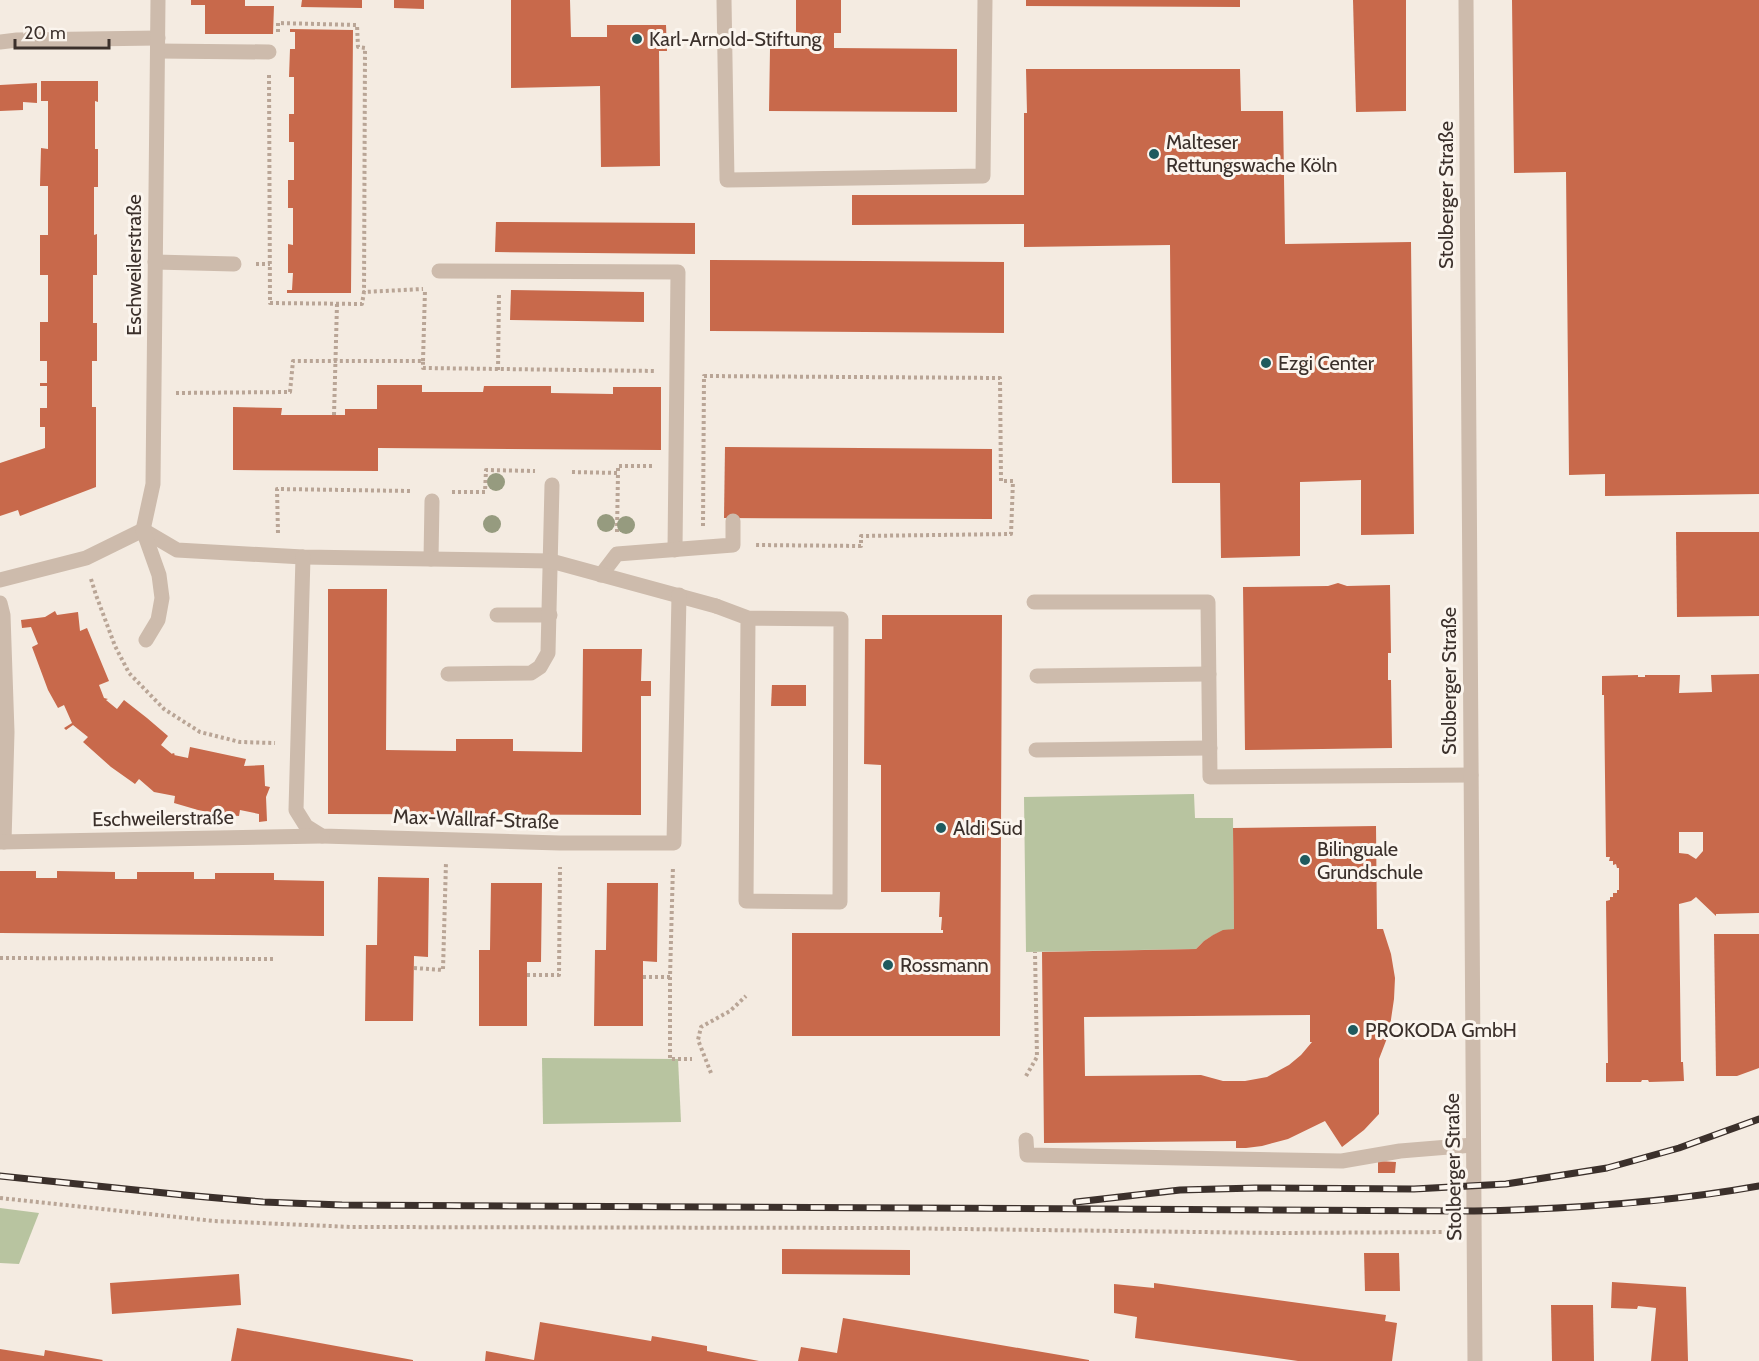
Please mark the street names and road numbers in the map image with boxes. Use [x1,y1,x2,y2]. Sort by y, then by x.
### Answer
street label: Stolberger Straße [1434,121,1458,269]
street label: Eschweilerstraße [122,194,146,336]
street label: Stolberger Straße [1437,607,1461,755]
street label: Max-Wallraf-Straße [393,804,559,834]
street label: Eschweilerstraße [92,805,234,831]
street label: Stolberger Straße [1440,1093,1466,1241]

